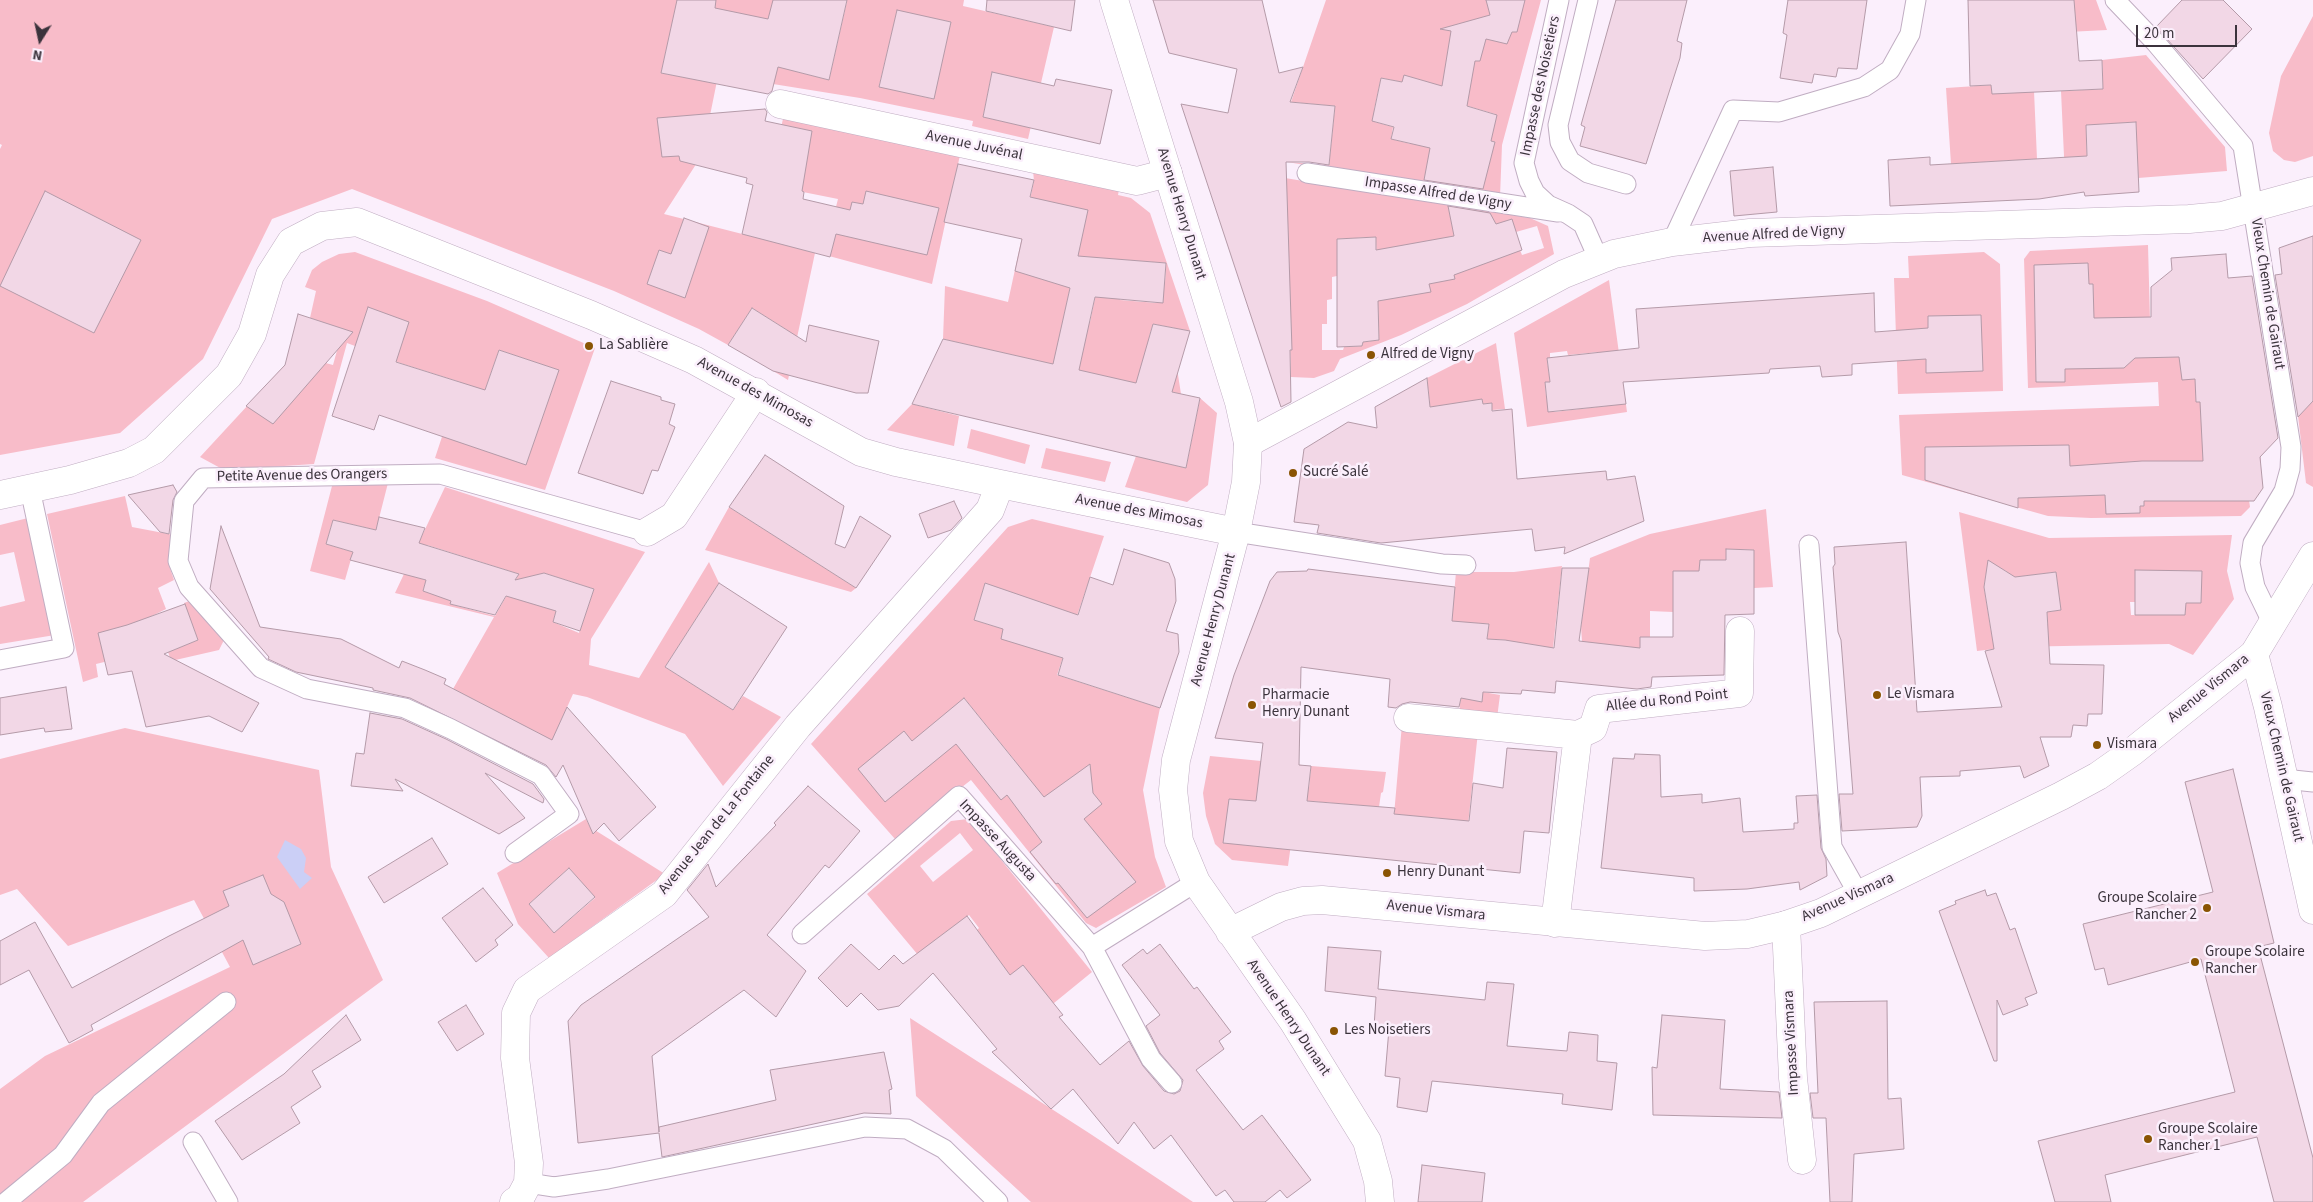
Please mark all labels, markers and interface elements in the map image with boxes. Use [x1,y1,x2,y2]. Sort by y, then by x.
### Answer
street label: Impasse des Noisetiers [1517,14,1565,158]
north arrow [15,15,65,65]
scale bar [2138,15,2239,47]
text: 20 m [2144,23,2174,44]
text: N [31,44,44,65]
street label: Avenue Juvénal [924,127,1024,165]
street label: Avenue Henry Dunant [1152,146,1210,282]
street label: Impasse Alfred de Vigny [1363,174,1513,214]
street label: Vieux Chemin de Gairaut [2246,217,2288,371]
street label: Avenue Alfred de Vigny [1702,222,1846,248]
place label: La Sablière [599,337,668,355]
marker: La Sablière [583,340,595,352]
place label: Alfred de Vigny [1381,346,1474,364]
marker: Alfred de Vigny [1365,349,1377,361]
street label: Avenue des Mimosas [694,354,816,432]
place label: Sucré Salé [1303,464,1368,482]
street label: Petite Avenue des Orangers [217,466,387,486]
marker: Sucré Salé [1287,467,1299,479]
street label: Avenue des Mimosas [1074,491,1204,533]
street label: Avenue Henry Dunant [1188,552,1240,688]
street label: Avenue Vismara [2165,651,2253,727]
street label: Allée du Rond Point [1605,686,1729,716]
place label: Le Vismara [1887,686,1955,704]
place label: Pharmacie Henry Dunant [1262,687,1349,722]
marker: Le Vismara [1871,689,1883,701]
street label: Vieux Chemin de Gairaut [2255,690,2307,844]
marker: Pharmacie Henry Dunant [1246,699,1258,711]
place label: Vismara [2107,736,2157,754]
marker: Vismara [2091,739,2103,751]
street label: Avenue Jean de La Fontaine [655,752,779,898]
street label: Impasse Augusta [955,796,1039,886]
place label: Henry Dunant [1397,864,1484,882]
marker: Henry Dunant [1381,867,1393,879]
street label: Avenue Vismara [1799,870,1897,926]
place label: Groupe Scolaire Rancher 2 [2097,890,2197,925]
street label: Avenue Vismara [1386,897,1486,925]
marker: Groupe Scolaire Rancher 2 [2201,902,2213,914]
place label: Groupe Scolaire Rancher [2205,944,2305,979]
street label: Avenue Henry Dunant [1242,956,1334,1080]
marker: Groupe Scolaire Rancher [2189,956,2201,968]
street label: Impasse Vismara [1780,990,1804,1096]
place label: Les Noisetiers [1344,1022,1431,1040]
marker: Les Noisetiers [1328,1025,1340,1037]
place label: Groupe Scolaire Rancher 1 [2158,1121,2258,1156]
marker: Groupe Scolaire Rancher 1 [2142,1133,2154,1145]

